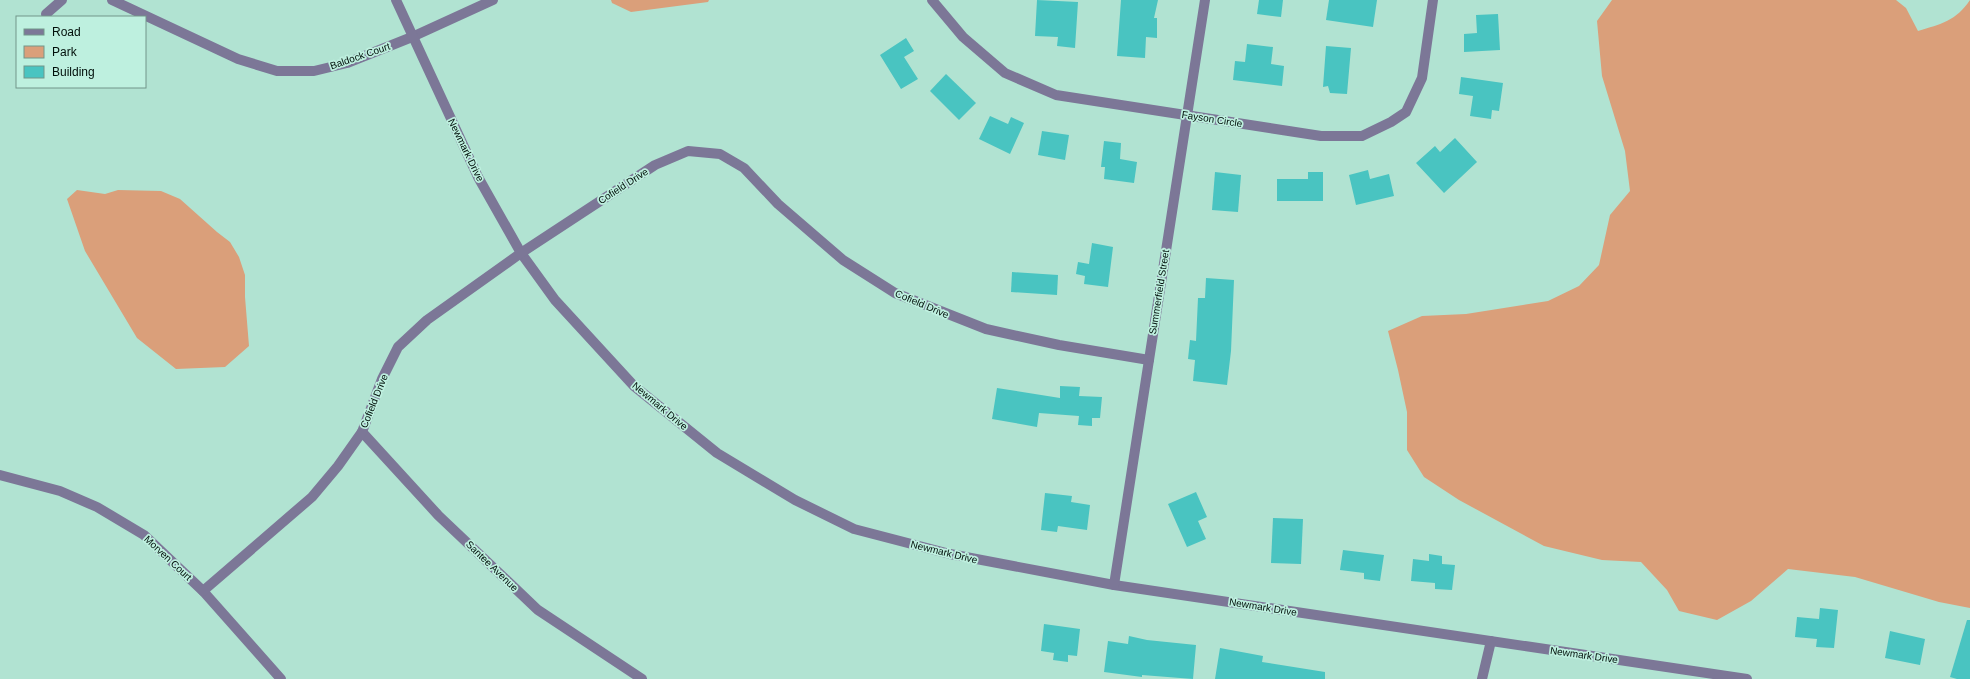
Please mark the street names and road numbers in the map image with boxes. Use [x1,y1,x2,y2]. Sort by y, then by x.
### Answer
street label: Baldock Court [329,41,392,71]
street label: Fayson Circle [1181,109,1243,129]
street label: Newmark Drive [446,117,486,184]
street label: Cofield Drive [596,166,650,206]
street label: Summerfield Street [1147,249,1171,335]
street label: Cofield Drive [894,288,951,320]
street label: Cofield Drive [358,372,390,430]
street label: Newmark Drive [630,380,690,432]
street label: Morven Court [142,533,194,583]
street label: Newmark Drive [910,538,979,566]
street label: Santee Avenue [464,539,520,594]
street label: Newmark Drive [1228,596,1298,618]
street label: Newmark Drive [1549,645,1619,665]

